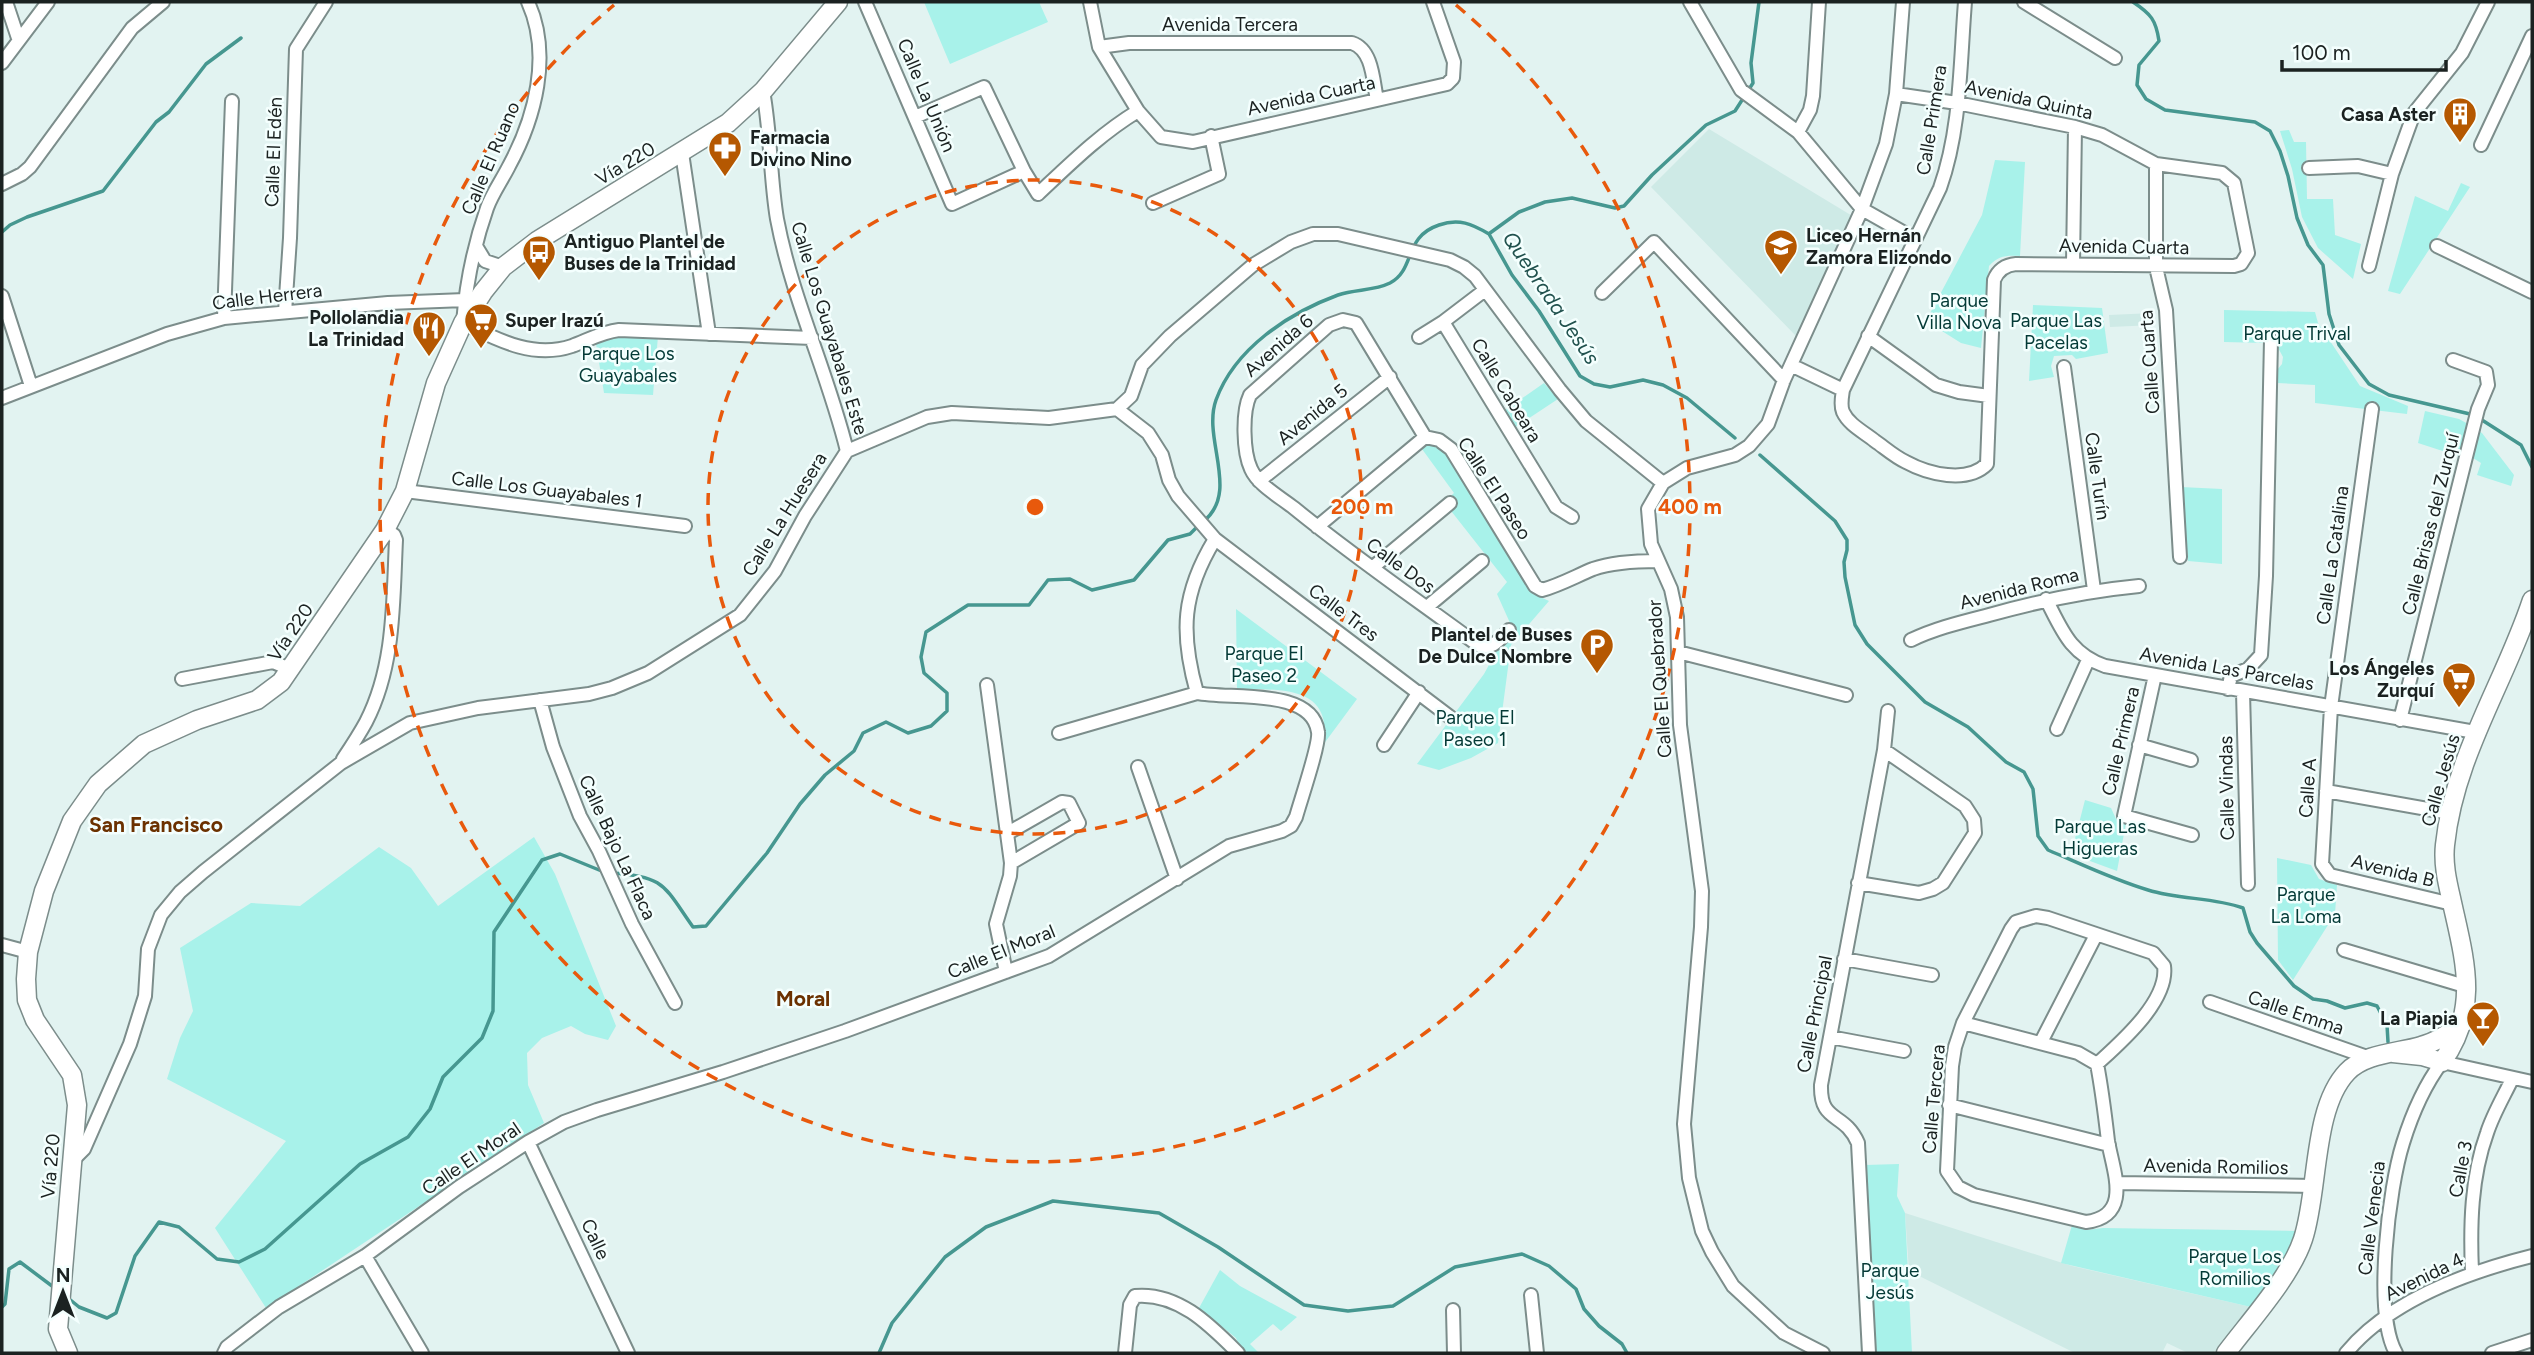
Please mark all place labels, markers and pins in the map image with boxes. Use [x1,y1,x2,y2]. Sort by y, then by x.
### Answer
building icon: Casa Aster [2441,95,2479,144]
place label: Casa Aster [2341,103,2436,126]
place label: Farmacia Divino Nino [750,126,852,171]
pharmacy icon: Farmacia Divino Nino [706,129,744,178]
place label: Liceo Hernán Zamora Elizondo [1806,224,1952,269]
school or university icon: Liceo Hernán Zamora Elizondo [1762,227,1800,276]
place label: Antiguo Plantel de Buses de la Trinidad [564,230,736,275]
bus stop icon: Antiguo Plantel de Buses de la Trinidad [520,233,558,282]
supermarket icon: Super Irazú [462,301,500,350]
place label: Pollolandia La Trinidad [308,306,404,351]
restaurant icon: Pollolandia La Trinidad [410,309,448,358]
place label: Super Irazú [505,309,604,332]
centre of rings [1023,495,1047,519]
place label: Plantel de Buses De Dulce Nombre [1418,623,1572,668]
parking icon: Plantel de Buses De Dulce Nombre [1578,626,1616,675]
place label: Los Ángeles Zurquí [2329,657,2435,702]
supermarket icon: Los Ángeles Zurquí [2440,660,2478,709]
bar icon: La Piapia [2464,999,2502,1048]
place label: La Piapia [2380,1007,2458,1030]

